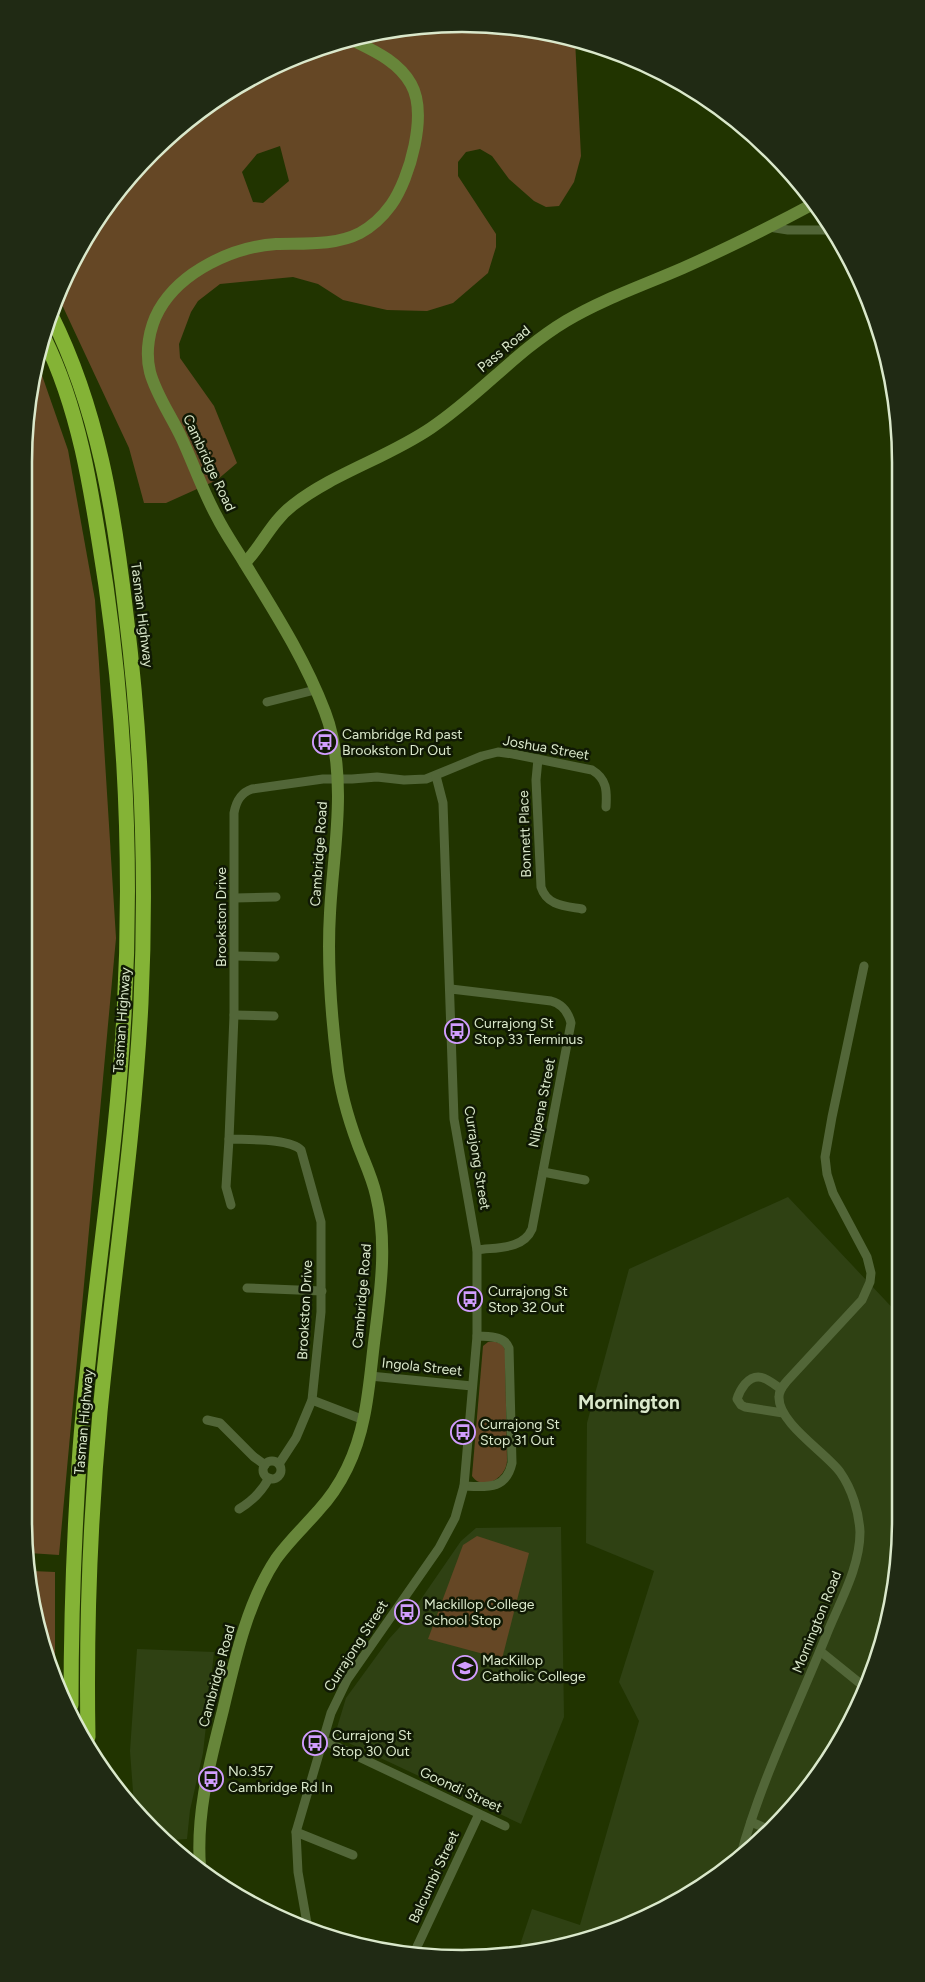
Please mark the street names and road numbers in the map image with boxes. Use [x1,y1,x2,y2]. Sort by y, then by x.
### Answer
street label: Pass Road [474,322,534,376]
street label: Cambridge Road [179,412,239,514]
street label: Tasman Highway [127,561,157,669]
street label: Joshua Street [502,732,590,764]
street label: Bonnett Place [515,790,535,878]
street label: Cambridge Road [307,801,331,907]
street label: Brookston Drive [213,867,230,967]
street label: Tasman Highway [110,966,134,1073]
street label: Nilpena Street [525,1057,559,1149]
street label: Currajong Street [460,1105,494,1211]
street label: Cambridge Road [349,1243,375,1349]
street label: Brookston Drive [294,1259,316,1360]
street label: Ingola Street [381,1354,463,1380]
street label: Tasman Highway [71,1368,97,1475]
street label: Mornington Road [789,1568,845,1676]
street label: Currajong Street [320,1597,392,1695]
street label: Cambridge Road [195,1623,239,1729]
street label: Goondi Street [417,1764,505,1816]
street label: Balcumbi Street [405,1828,463,1926]

